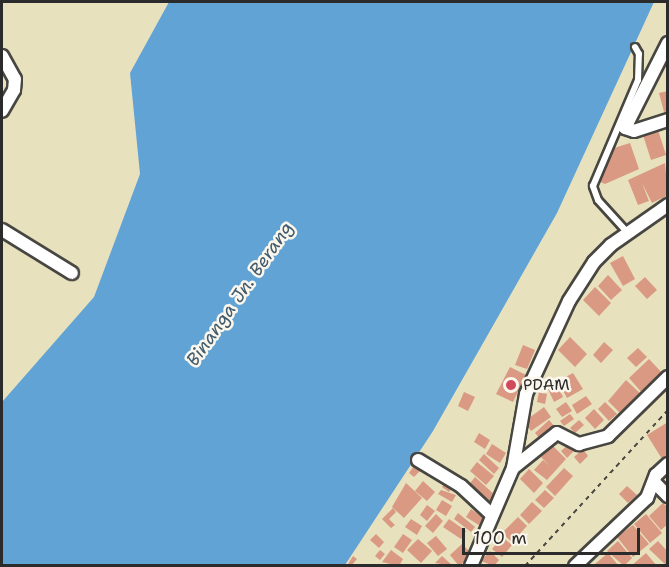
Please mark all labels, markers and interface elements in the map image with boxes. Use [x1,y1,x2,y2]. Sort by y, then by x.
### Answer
water label: Binanga Jn. Berang [182,218,298,370]
place label: PDAM [523,375,570,395]
marker: PDAM [504,378,518,392]
scale bar [465,516,644,554]
text: 100 m [473,526,527,550]

